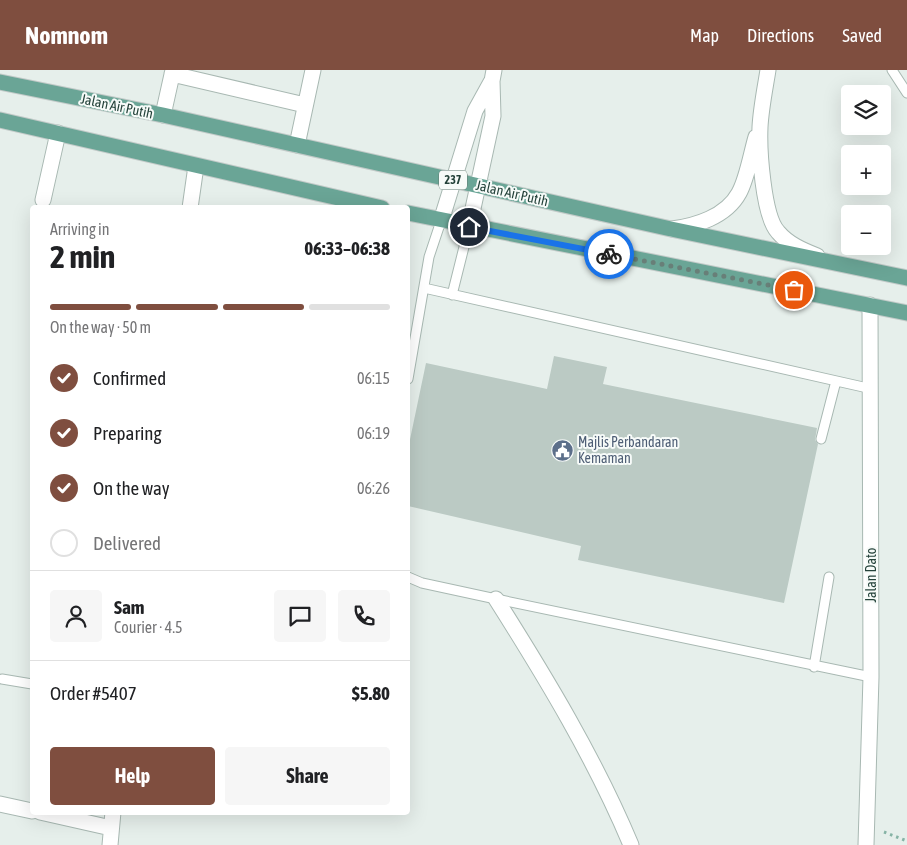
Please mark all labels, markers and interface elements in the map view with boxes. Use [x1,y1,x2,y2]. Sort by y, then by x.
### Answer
text: Nomnom [25,22,108,49]
text: Map [690,25,719,46]
text: Directions [747,25,814,46]
text: Saved [842,25,882,46]
map controls [841,85,891,255]
button: layers [841,85,891,135]
street label: Jalan Air Putih [79,91,155,121]
button: + [841,145,891,195]
road number: 237 [439,170,467,190]
street label: Jalan Air Putih [474,177,550,209]
button: − [841,205,891,255]
pin [448,206,490,248]
icon: home [455,213,483,241]
text: Arriving in [50,220,110,238]
courier [584,229,634,279]
text: 06:33–06:38 [304,237,390,259]
text: 2 min [50,238,115,275]
icon: bike [595,240,623,268]
pin [773,269,815,311]
icon: bag [780,276,808,304]
text: On the way · 50 m [50,318,151,336]
icon: check [50,364,78,392]
text: Confirmed [93,367,166,389]
text: 06:15 [357,369,390,387]
icon: check [50,419,78,447]
text: Preparing [93,422,162,444]
text: 06:19 [357,424,390,442]
place label: Majlis Perbandaran Kemaman [578,434,678,466]
public building icon: Majlis Perbandaran Kemaman [550,438,574,462]
icon: check [50,474,78,502]
text: On the way [93,477,170,499]
text: 06:26 [357,479,390,497]
text: Delivered [93,532,161,554]
street label: Jalan Dato [863,548,879,602]
button: person [50,590,102,642]
button: chat [274,590,326,642]
button: phone [338,590,390,642]
text: Sam [114,596,145,618]
text: Courier · 4.5 [114,618,183,636]
text: Order #5407 [50,682,137,704]
text: $5.80 [352,682,390,704]
button: Help [50,747,215,805]
button: Share [225,747,390,805]

